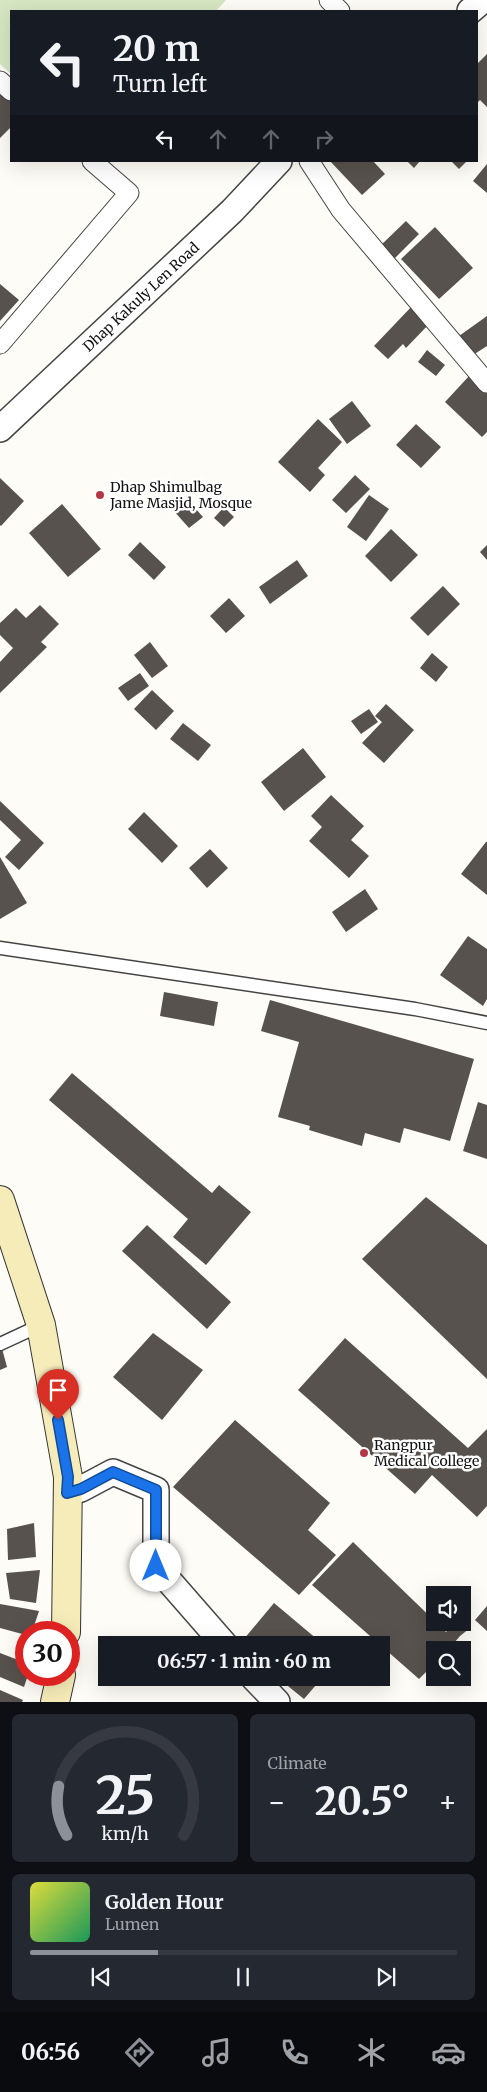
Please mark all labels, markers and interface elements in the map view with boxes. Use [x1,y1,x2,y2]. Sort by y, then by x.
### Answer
text: 20 m [113,27,200,71]
icon: left [30,30,95,95]
text: Turn left [113,70,207,98]
icon: left [151,125,179,153]
icon: ahead [204,125,232,153]
icon: ahead [257,125,285,153]
icon: right [310,125,338,153]
street label: Dhap Kakuly Len Road [79,238,203,356]
place label: Dhap Shimulbag Jame Masjid, Mosque [109,478,252,512]
marker: Dhap Shimulbag Jame Masjid, Mosque [94,489,106,501]
pin [37,1369,79,1420]
icon: arrive [44,1376,72,1404]
place label: Rangpur Medical College [374,1436,479,1470]
marker: Rangpur Medical College [358,1447,370,1459]
position arrow [129,1539,181,1591]
map controls [426,1586,471,1686]
button: sound [426,1586,471,1631]
speed limit sign: 30 [15,1621,80,1686]
button: search [426,1641,471,1686]
text: 06:57 · 1 min · 60 m [157,1649,331,1673]
text: Climate [268,1753,327,1773]
text: 25 [95,1763,155,1828]
text: 20.5° [315,1778,410,1825]
text: − [268,1784,286,1820]
text: + [438,1784,457,1820]
text: km/h [101,1822,149,1845]
text: Golden Hour [105,1890,224,1914]
text: Lumen [105,1914,159,1934]
icon: previous [87,1963,115,1991]
icon: pause [229,1963,257,1991]
icon: next [372,1963,400,1991]
icon: directions [122,2035,157,2070]
icon: music [199,2035,234,2070]
icon: phone [277,2035,312,2070]
icon: climate [354,2035,389,2070]
icon: car [431,2035,466,2070]
text: 06:56 [21,2038,80,2066]

